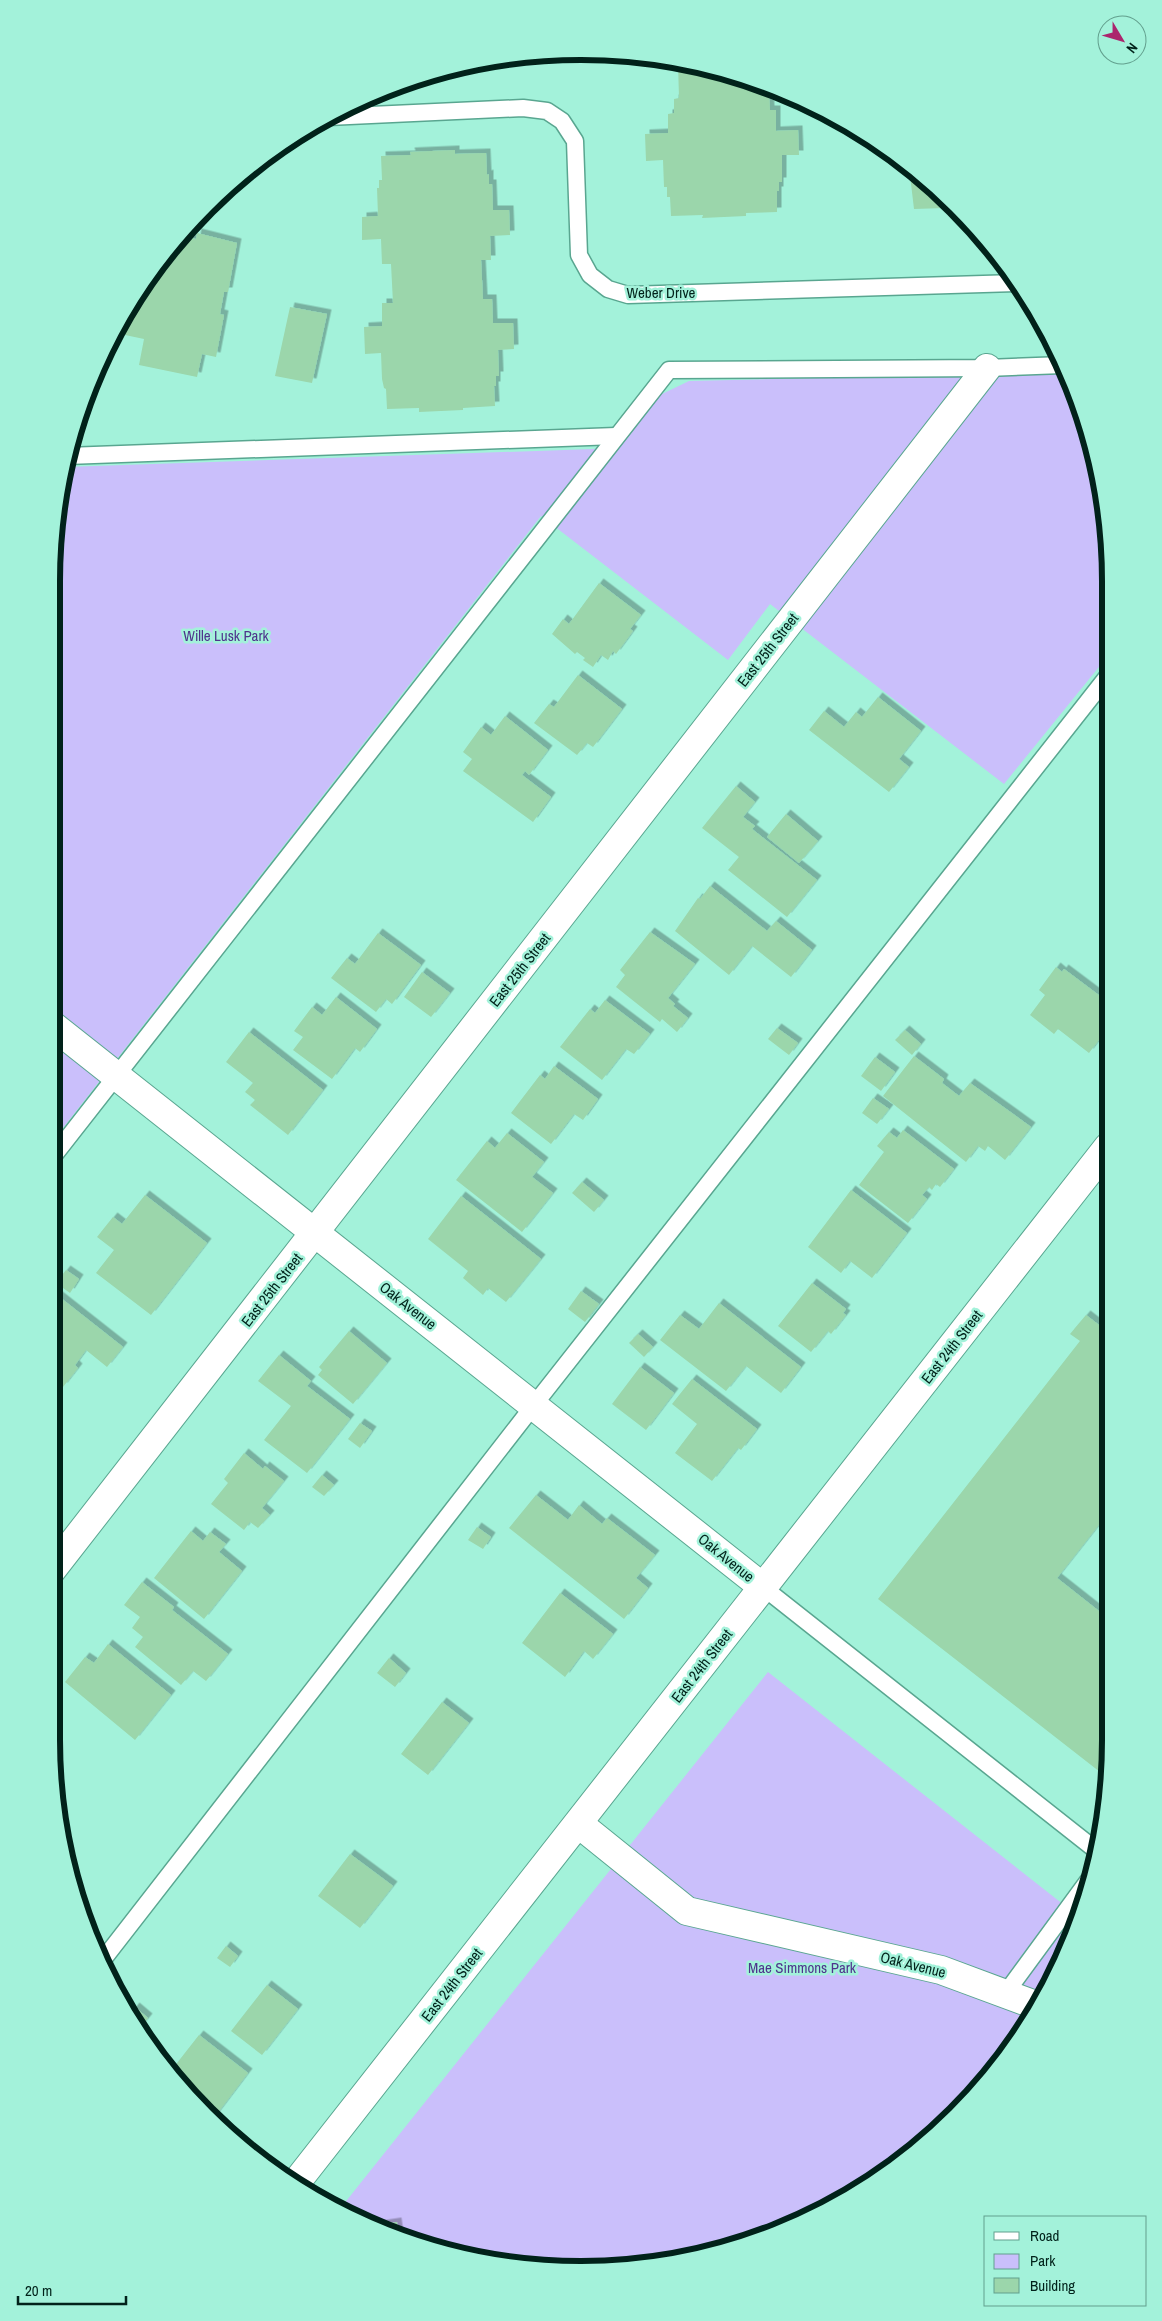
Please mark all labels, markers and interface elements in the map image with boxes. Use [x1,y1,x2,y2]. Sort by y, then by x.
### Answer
north arrow [1097,15,1147,65]
text: N [1123,39,1142,57]
street label: Weber Drive [627,282,696,303]
street label: East 25th Street [732,608,803,691]
park label: Wille Lusk Park [183,625,270,646]
street label: East 25th Street [484,928,555,1011]
street label: East 25th Street [236,1248,307,1331]
street label: Oak Avenue [376,1277,441,1335]
street label: East 24th Street [916,1305,987,1388]
street label: Oak Avenue [694,1528,759,1587]
street label: East 24th Street [666,1624,737,1707]
street label: East 24th Street [416,1943,487,2026]
street label: Oak Avenue [878,1946,948,1983]
park label: Mae Simmons Park [748,1957,857,1978]
legend [984,2216,1147,2306]
text: Road [1030,2225,1059,2246]
text: Park [1030,2250,1056,2271]
scale bar [18,2274,125,2306]
text: Building [1030,2275,1075,2296]
text: 20 m [25,2280,52,2301]

